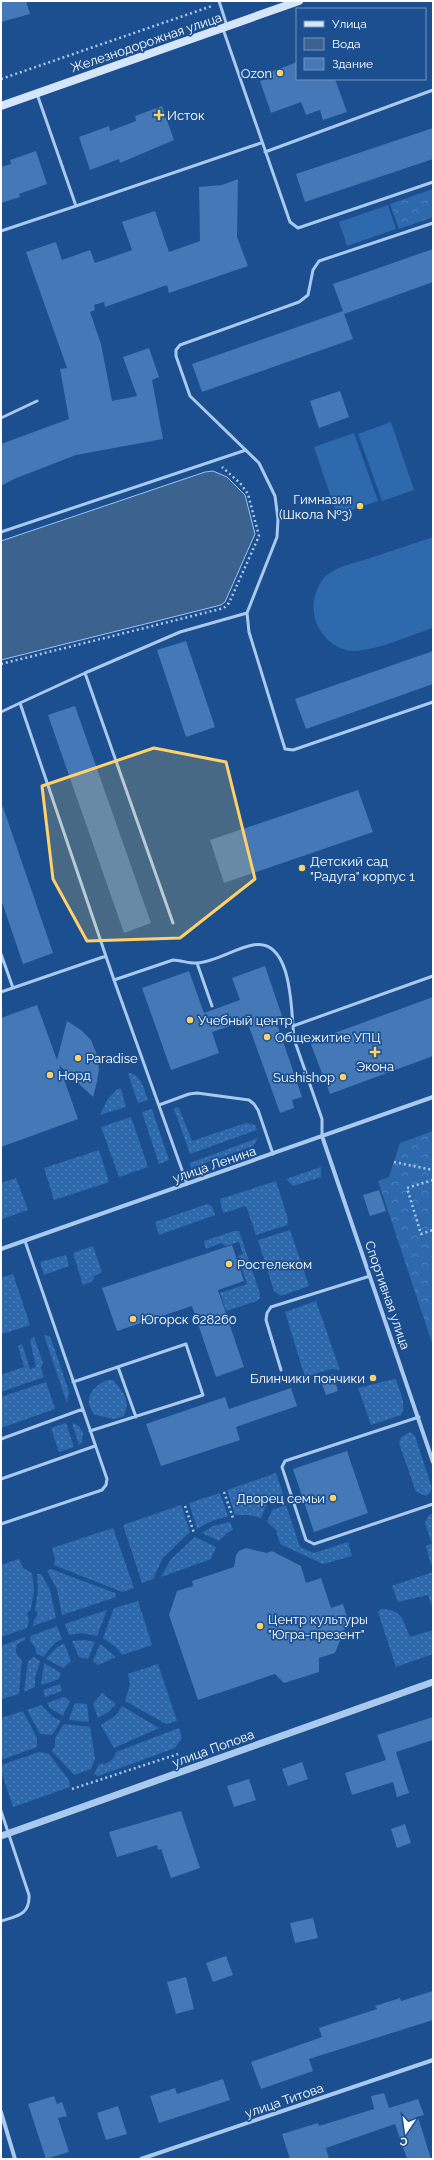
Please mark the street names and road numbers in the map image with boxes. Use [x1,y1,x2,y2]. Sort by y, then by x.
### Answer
street label: Железнодорожная улица [69,10,224,75]
street label: улица Ленина [171,1143,258,1186]
street label: Спортивная улица [362,1239,413,1352]
street label: улица Попова [170,1727,256,1770]
street label: улица Титова [243,2080,325,2121]

